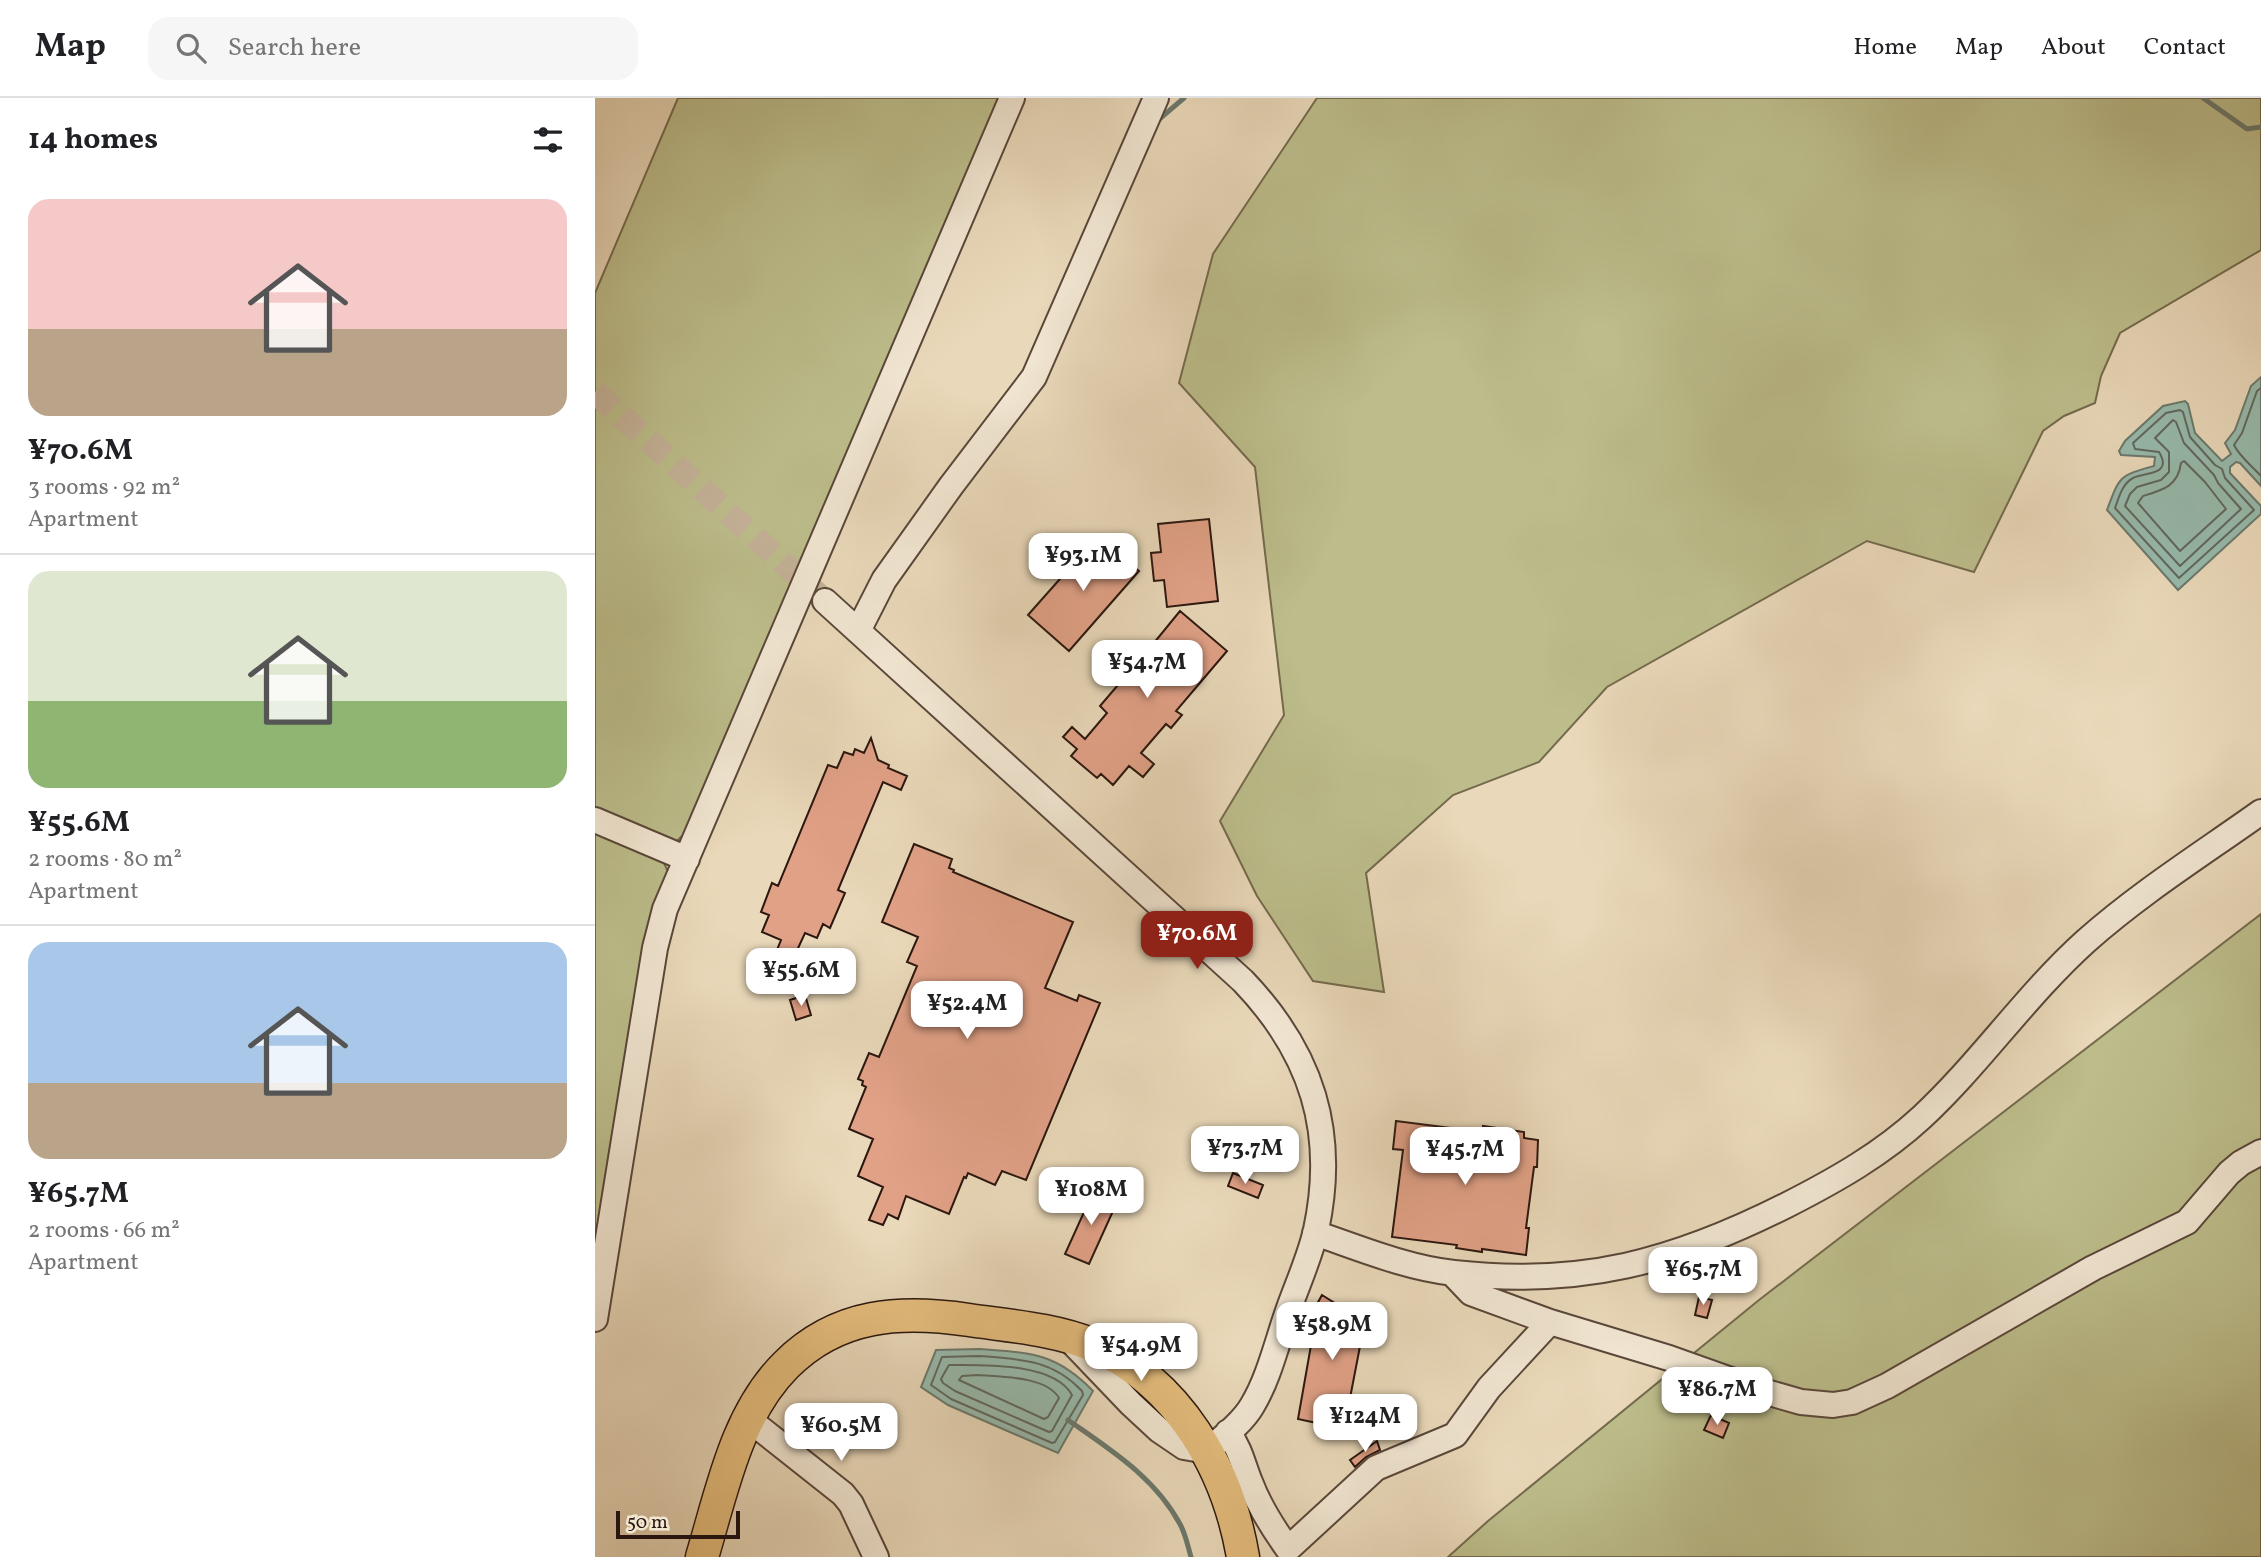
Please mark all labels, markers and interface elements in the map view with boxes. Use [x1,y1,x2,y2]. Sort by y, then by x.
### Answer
search box [148,17,638,80]
text: Map [35,25,106,71]
icon: search [172,29,210,67]
text: Search here [228,30,361,66]
text: Home [1853,31,1917,65]
text: Map [1955,31,2003,65]
text: About [2041,31,2106,65]
text: Contact [2144,31,2226,65]
text: 14 homes [28,119,158,161]
icon: filters [529,121,567,159]
icon: home [235,245,361,371]
text: ¥70.6M [28,430,133,472]
text: 3 rooms · 92 m² [28,472,180,504]
text: Apartment [28,504,139,536]
pin: ¥93.1M [1026,533,1140,593]
text: ¥93.1M [1045,540,1121,572]
icon: home [235,617,361,743]
pin: ¥54.7M [1090,640,1204,700]
text: ¥54.7M [1108,647,1186,679]
text: ¥55.6M [28,802,130,844]
text: 2 rooms · 80 m² [28,844,182,876]
text: Apartment [28,876,139,908]
pin: ¥70.6M [1140,912,1254,971]
text: ¥70.6M [1157,918,1237,950]
pin: ¥55.6M [744,948,858,1008]
text: ¥55.6M [762,955,840,987]
pin: ¥52.4M [910,982,1024,1041]
icon: home [235,988,361,1114]
text: ¥52.4M [927,988,1007,1020]
pin: ¥73.7M [1188,1126,1302,1186]
pin: ¥45.7M [1408,1128,1522,1187]
text: ¥73.7M [1207,1133,1283,1165]
text: ¥45.7M [1426,1134,1504,1166]
pin: ¥108M [1042,1168,1140,1227]
text: ¥65.7M [28,1173,129,1215]
text: ¥108M [1055,1174,1127,1206]
text: 2 rooms · 66 m² [28,1215,180,1247]
text: Apartment [28,1247,139,1279]
pin: ¥65.7M [1646,1248,1760,1307]
text: ¥65.7M [1664,1254,1742,1286]
pin: ¥58.9M [1275,1302,1389,1362]
text: ¥58.9M [1292,1309,1372,1341]
pin: ¥54.9M [1084,1324,1198,1383]
text: ¥54.9M [1101,1330,1181,1362]
pin: ¥86.7M [1660,1368,1774,1427]
text: ¥86.7M [1678,1374,1756,1406]
pin: ¥124M [1316,1394,1414,1454]
text: ¥124M [1329,1401,1401,1433]
pin: ¥60.5M [784,1404,898,1463]
text: ¥60.5M [801,1410,881,1442]
scale bar [616,1508,740,1540]
text: 50 m [627,1510,668,1536]

